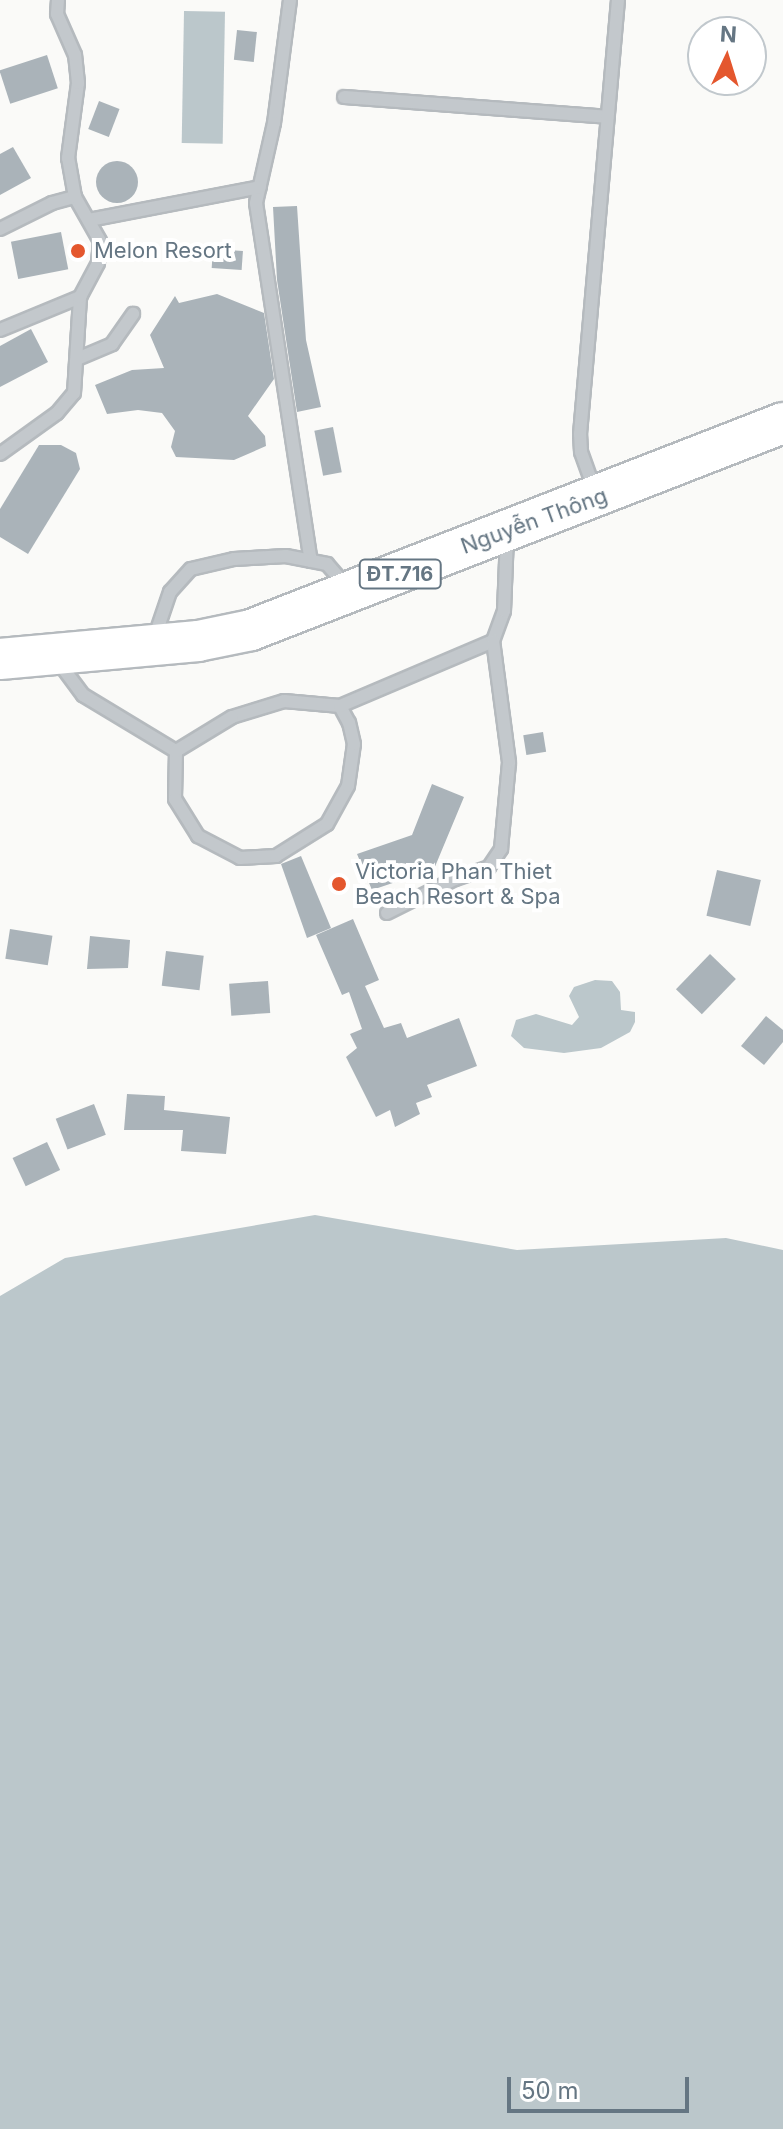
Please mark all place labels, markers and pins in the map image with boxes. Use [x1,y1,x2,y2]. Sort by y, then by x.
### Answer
place label: Melon Resort [94,238,232,264]
marker: Melon Resort [69,242,87,260]
place label: Victoria Phan Thiet Beach Resort & Spa [355,858,561,910]
marker: Victoria Phan Thiet Beach Resort & Spa [330,875,348,893]

